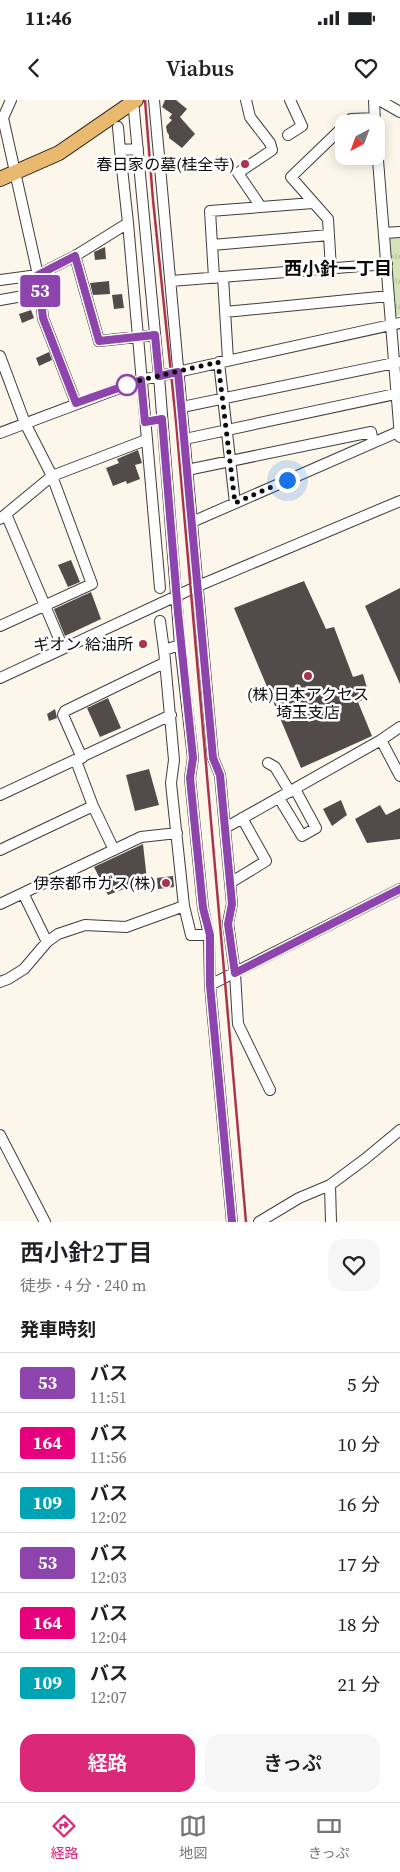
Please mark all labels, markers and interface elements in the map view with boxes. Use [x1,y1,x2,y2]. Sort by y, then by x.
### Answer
text: 11:46 [25,5,72,31]
text: Viabus [166,53,234,83]
icon: back [20,54,48,82]
icon: heart [352,54,380,82]
north arrow [335,115,385,165]
map controls [335,115,385,165]
place label: 春日家の墓(桂全寺) [96,153,235,175]
marker: 春日家の墓(桂全寺) [239,158,251,170]
district label: 西小針一丁目 [284,256,392,281]
line badge: 53 [18,275,62,307]
text: 53 [30,278,50,303]
unlabelled marker [116,374,138,396]
your location [275,468,300,493]
place label: ギオン 給油所 [33,633,133,655]
marker: ギオン 給油所 [137,638,149,650]
marker: (株)日本アクセス 埼玉支店 [302,670,314,682]
place label: (株)日本アクセス 埼玉支店 [247,683,369,723]
place label: 伊奈都市ガス(株) [33,872,156,894]
marker: 伊奈都市ガス(株) [160,877,172,889]
text: 西小針2丁目 [20,1236,152,1269]
button: heart [328,1239,380,1291]
text: 徒歩 · 4 分 · 240 m [20,1274,146,1296]
text: 発車時刻 [20,1316,96,1342]
text: バス [90,1360,128,1386]
text: 53 [38,1370,57,1395]
text: 5 分 [347,1371,380,1397]
text: 11:51 [90,1386,127,1408]
text: バス [90,1420,128,1446]
text: 164 [33,1430,62,1455]
text: 10 分 [338,1431,380,1457]
text: 11:56 [90,1446,127,1468]
text: バス [90,1480,128,1506]
text: 109 [33,1490,62,1515]
text: 16 分 [338,1491,380,1517]
text: 12:02 [90,1506,127,1528]
text: バス [90,1540,128,1566]
text: 53 [38,1550,57,1575]
text: 17 分 [338,1551,380,1577]
text: 12:03 [90,1566,127,1588]
text: バス [90,1600,128,1626]
text: 164 [33,1610,62,1635]
text: 18 分 [338,1611,380,1637]
text: 12:04 [90,1626,127,1648]
text: バス [90,1660,128,1686]
text: 109 [33,1670,62,1695]
text: 21 分 [338,1671,380,1697]
text: 12:07 [90,1686,127,1708]
button: 経路 [20,1734,195,1792]
button: きっぷ [205,1734,380,1792]
tab: 経路 [50,1812,78,1863]
tab: 地図 [179,1812,207,1863]
tab: きっぷ [308,1812,350,1863]

